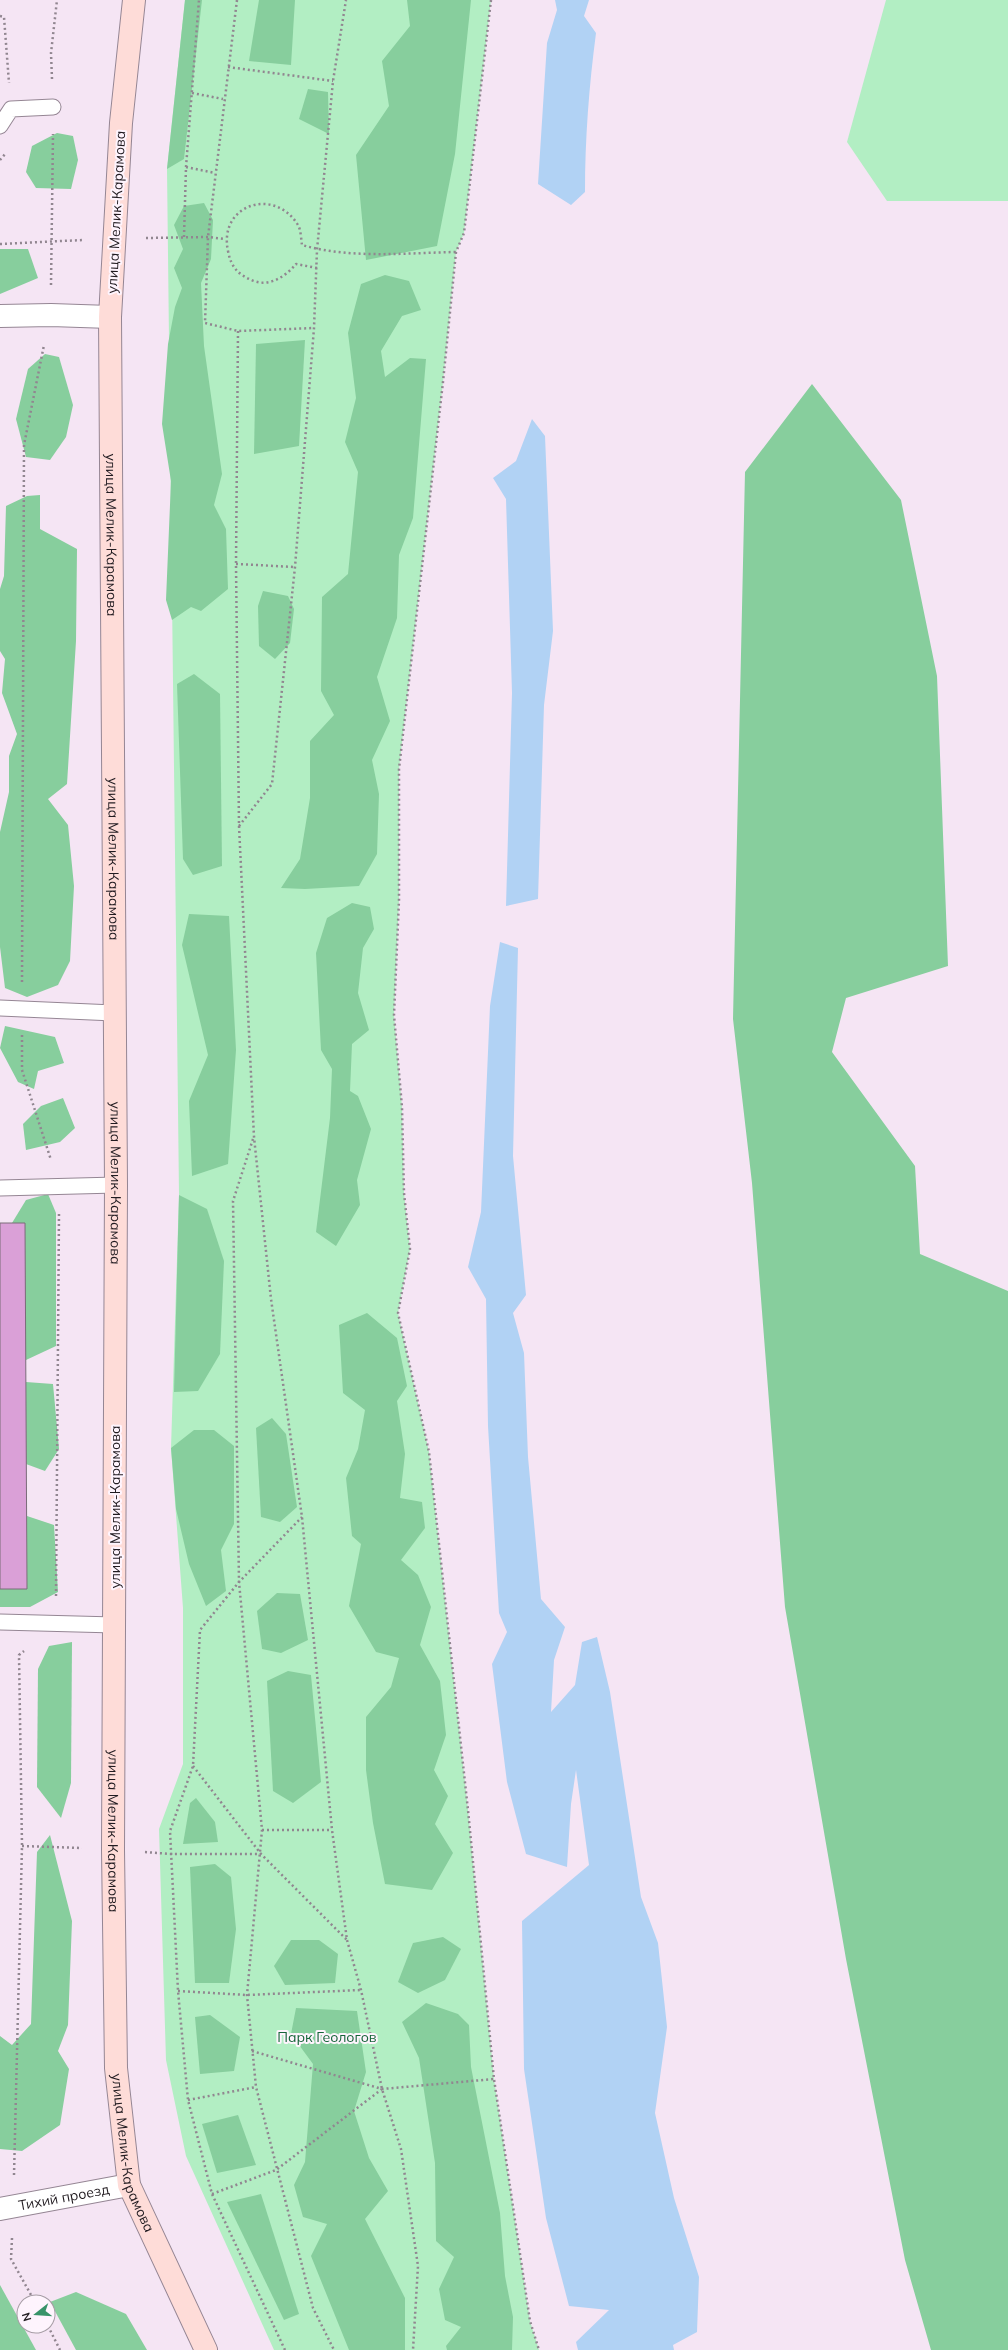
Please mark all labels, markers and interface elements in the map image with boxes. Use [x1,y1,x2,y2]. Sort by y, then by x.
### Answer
street label: улица Мелик-Карамова [103,130,129,294]
street label: улица Мелик-Карамова [102,453,121,617]
street label: улица Мелик-Карамова [104,777,123,941]
street label: улица Мелик-Карамова [106,1101,125,1265]
street label: улица Мелик-Карамова [106,1425,124,1589]
street label: улица Мелик-Карамова [104,1749,123,1913]
park label: Парк Геологов [277,2028,377,2046]
street label: улица Мелик-Карамова [108,2072,159,2235]
street label: Тихий проезд [17,2180,111,2214]
north arrow [16,2294,56,2334]
text: N [19,2311,34,2323]

